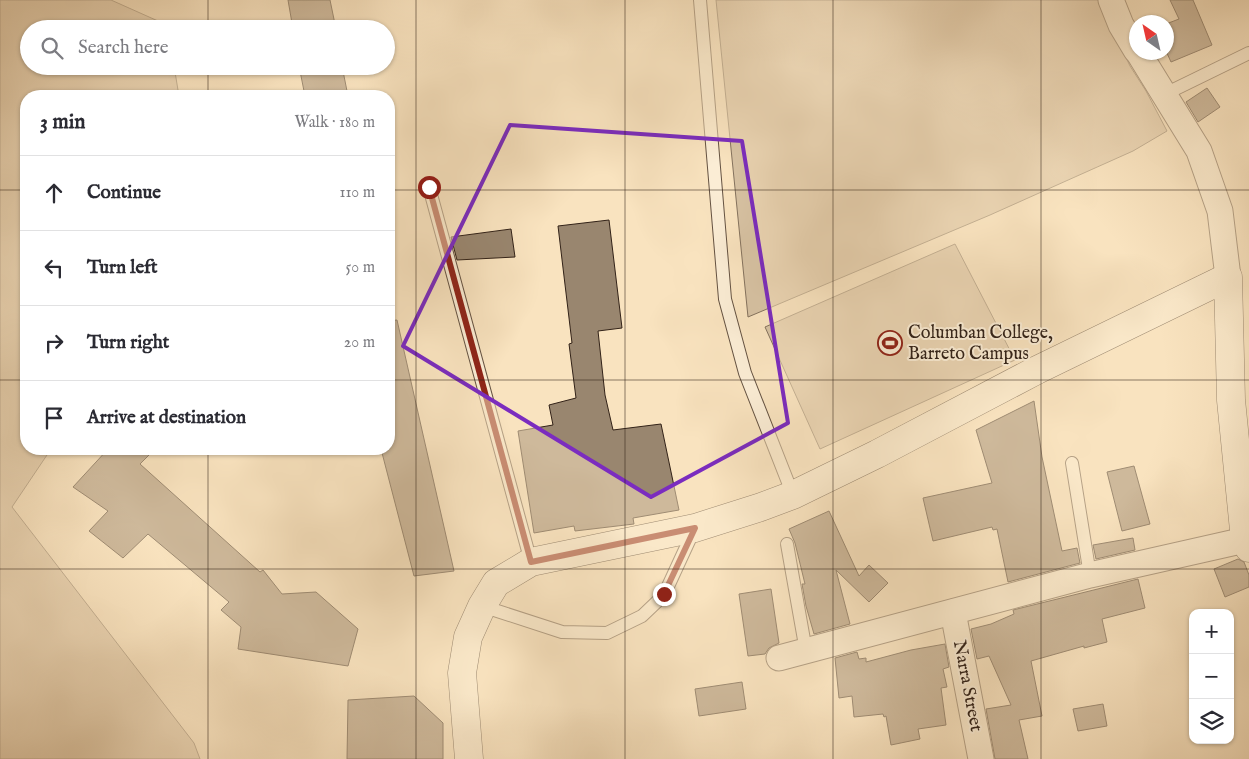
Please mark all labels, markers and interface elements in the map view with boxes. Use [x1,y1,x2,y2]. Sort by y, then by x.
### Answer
north arrow [1129,15,1174,60]
search box [20,20,395,75]
icon: search [38,34,66,62]
text: Search here [78,36,169,60]
text: 3 min [40,109,85,136]
text: Walk · 180 m [294,113,375,133]
route start [418,176,441,199]
icon: ahead [40,179,68,207]
text: Continue [87,181,161,205]
text: 110 m [339,183,375,203]
icon: left [40,254,68,282]
text: Turn left [87,256,158,280]
text: 50 m [346,258,375,278]
place label: Columban College, Barreto Campus [908,322,1053,366]
icon: right [40,329,68,357]
sports icon: Columban College, Barreto Campus [877,330,903,356]
text: Turn right [87,331,169,355]
text: 20 m [344,333,375,353]
icon: arrive [40,404,68,432]
text: Arrive at destination [87,406,246,430]
route end [653,583,676,606]
map controls [1189,609,1234,744]
button: + [1189,609,1234,654]
street label: Narra Street [947,638,987,734]
button: − [1189,654,1234,699]
button: layers [1189,699,1234,744]

